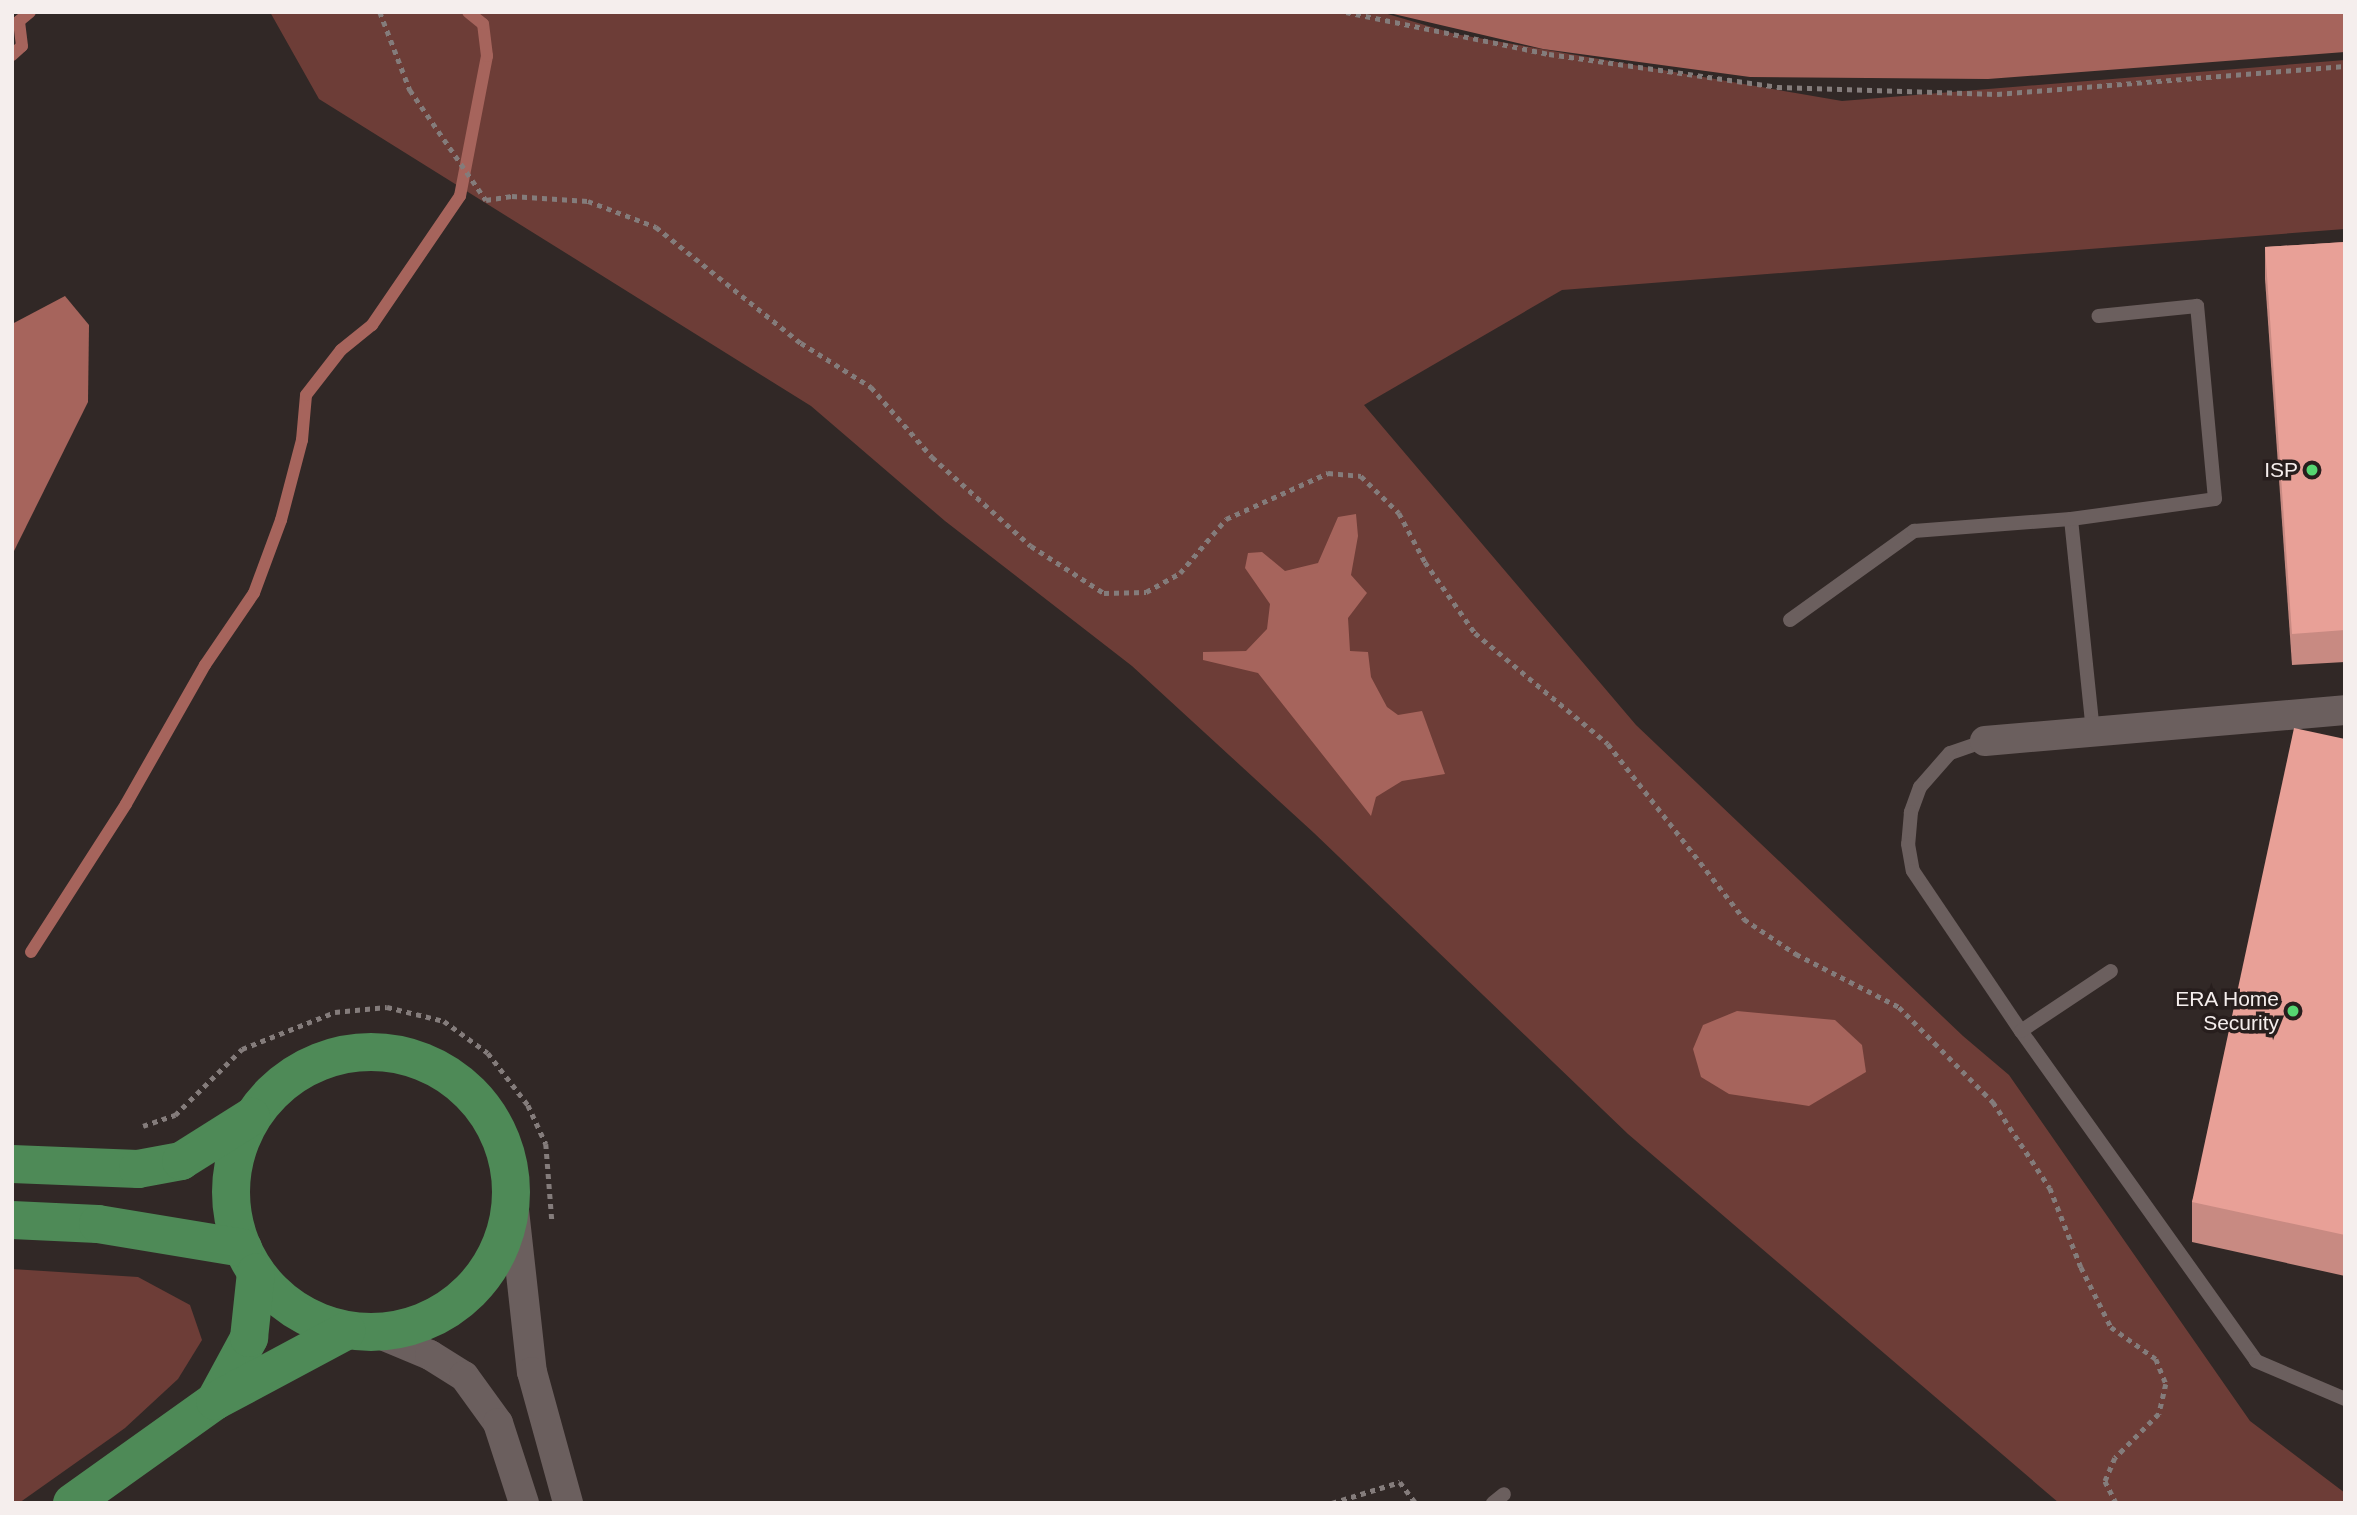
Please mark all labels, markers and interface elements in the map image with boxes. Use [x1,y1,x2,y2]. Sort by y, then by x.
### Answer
place label: ISP [2264,457,2298,483]
marker: ISP [2304,462,2320,478]
place label: ERA Home Security [2174,986,2279,1036]
marker: ERA Home Security [2285,1003,2301,1019]

